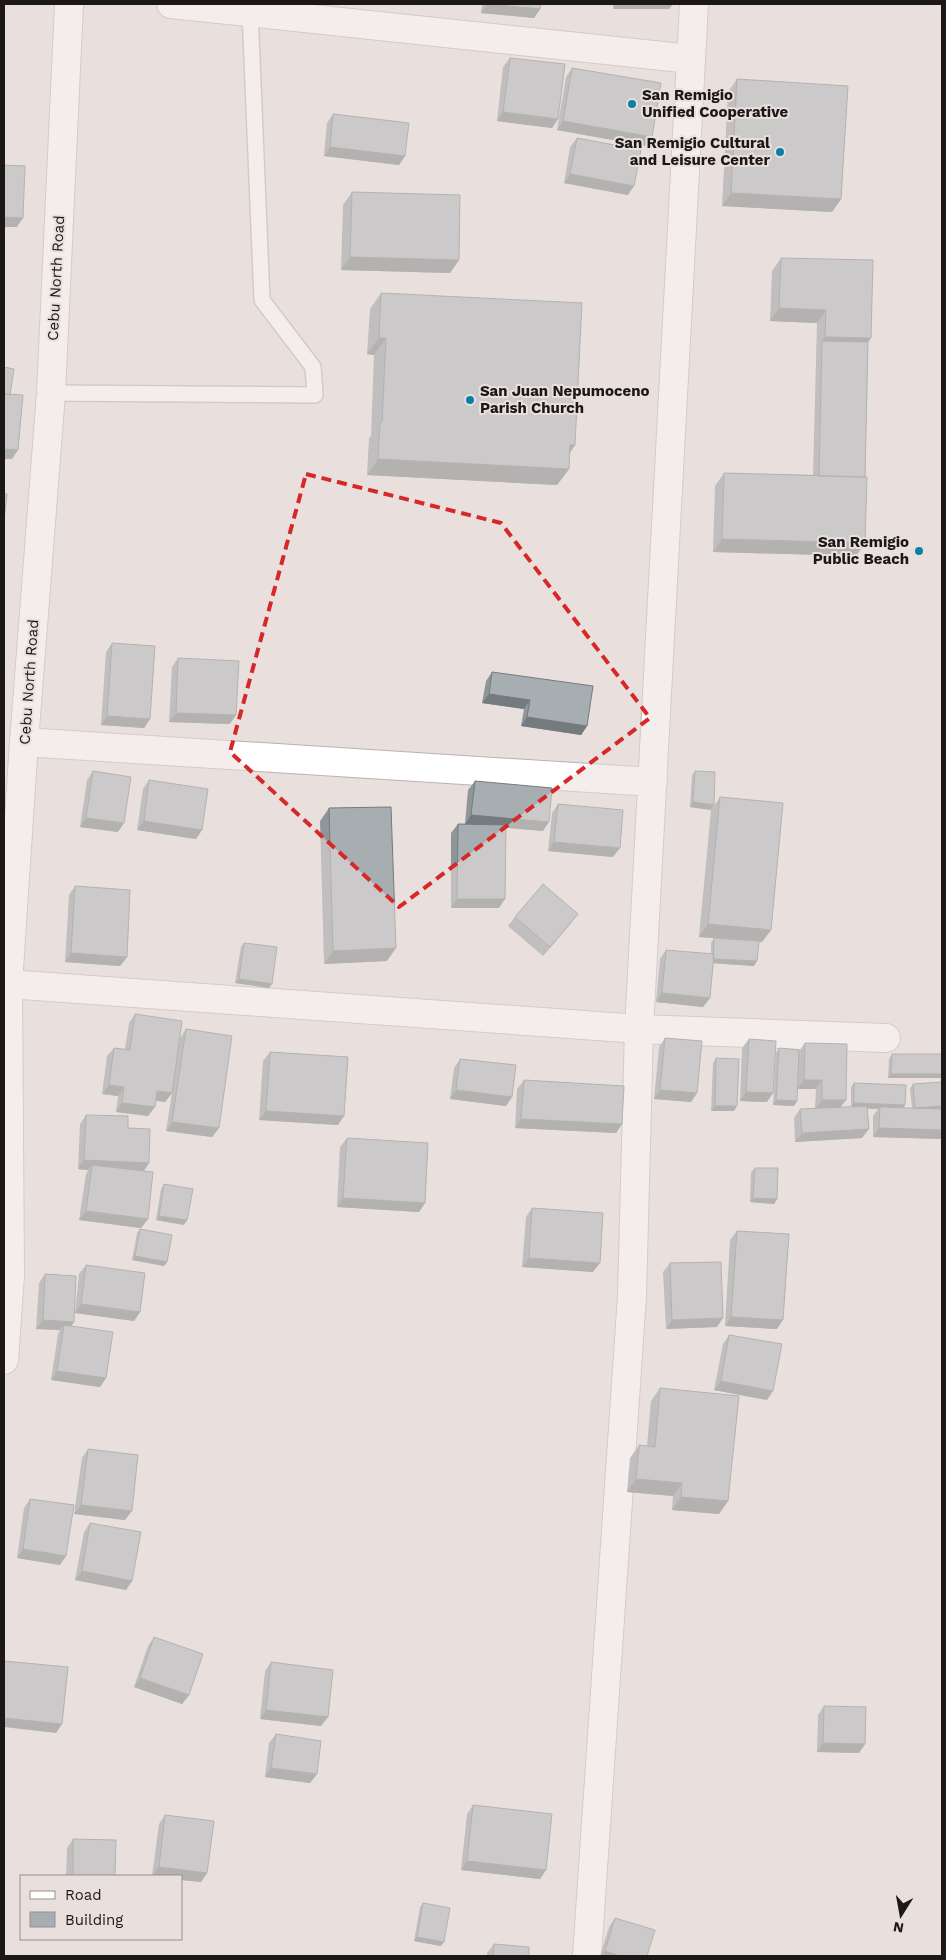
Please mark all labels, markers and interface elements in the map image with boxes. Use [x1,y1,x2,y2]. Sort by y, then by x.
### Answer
place label: San Remigio Unified Cooperative [642,86,788,121]
marker: San Remigio Unified Cooperative [626,98,638,110]
place label: San Remigio Cultural and Leisure Center [615,134,771,169]
marker: San Remigio Cultural and Leisure Center [774,146,786,158]
street label: Cebu North Road [44,215,68,341]
place label: San Juan Nepumoceno Parish Church [480,382,649,417]
marker: San Juan Nepumoceno Parish Church [464,394,476,406]
place label: San Remigio Public Beach [813,533,909,568]
marker: San Remigio Public Beach [913,545,925,557]
street label: Cebu North Road [16,619,42,745]
legend [20,1875,182,1940]
text: Road [65,1886,102,1904]
north arrow [876,1890,926,1940]
text: Building [65,1911,123,1929]
text: N [892,1919,905,1937]

